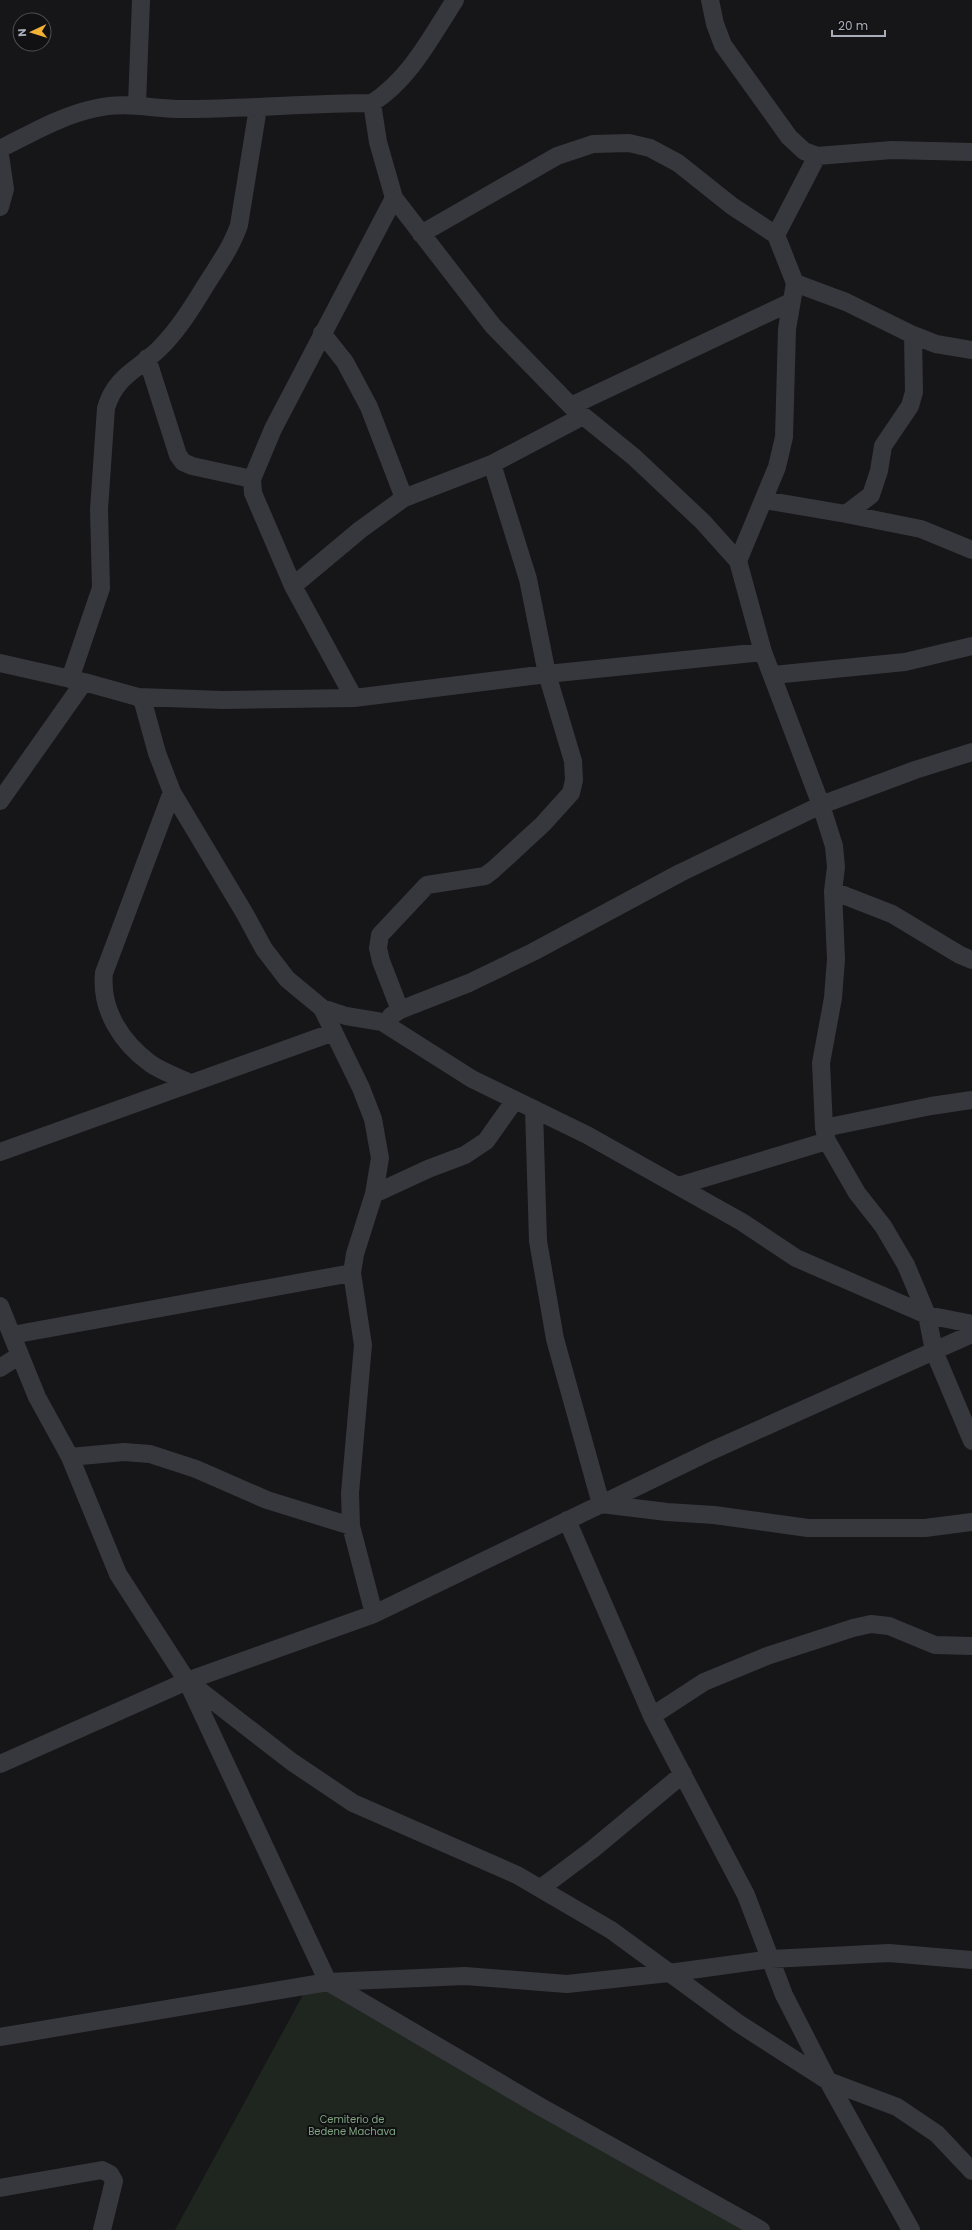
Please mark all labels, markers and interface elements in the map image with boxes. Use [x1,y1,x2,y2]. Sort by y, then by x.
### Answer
north arrow [12,12,52,52]
scale bar [832,12,885,38]
text: 20 m [838,17,868,34]
text: N [14,28,30,37]
park label: Cemiterio de Bedene Machava [308,2112,396,2139]

